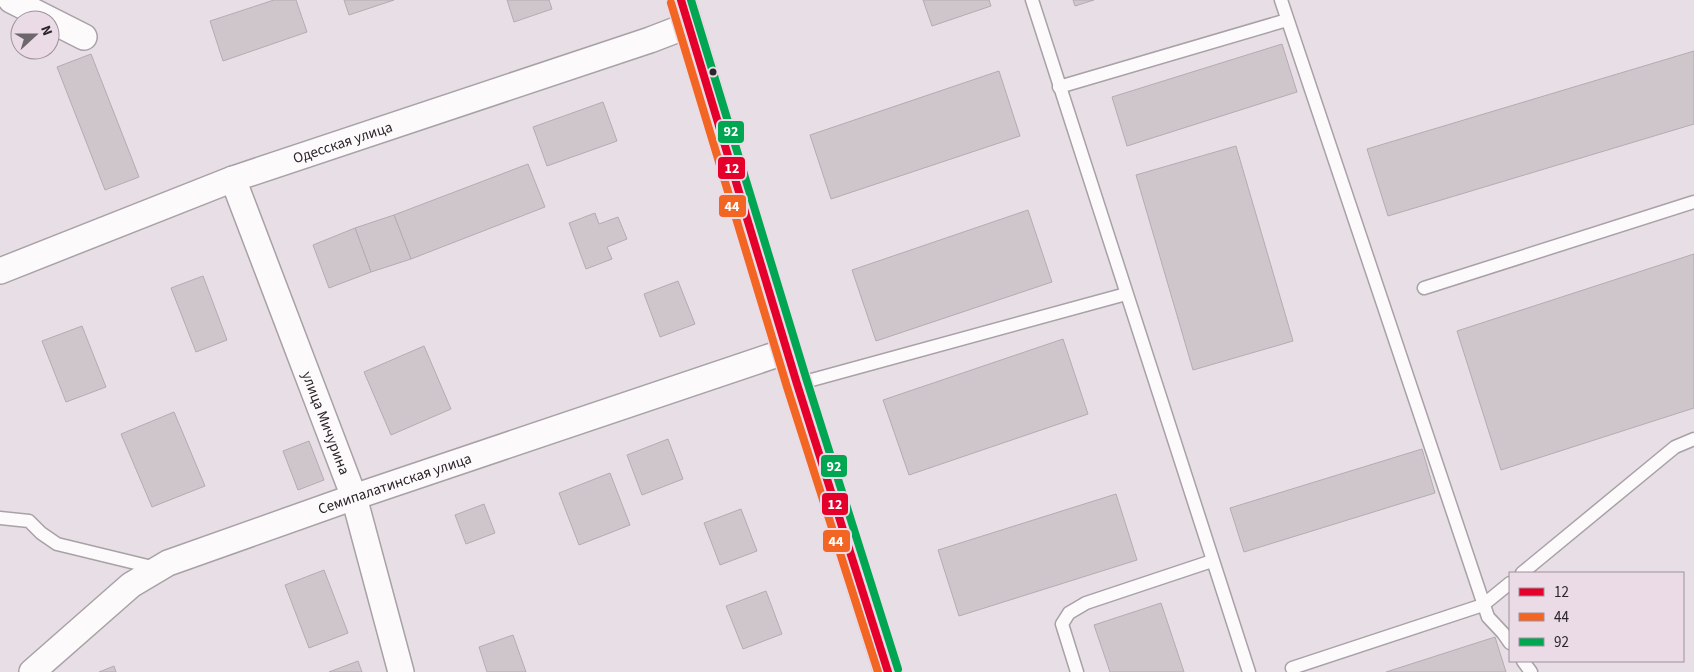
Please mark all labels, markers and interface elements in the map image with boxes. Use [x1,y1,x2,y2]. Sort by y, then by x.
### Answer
north arrow [10,10,60,60]
text: N [35,23,57,39]
unlabelled marker [708,67,718,77]
street label: Одесская улица [290,117,395,169]
line badge: 92 [717,120,745,144]
text: 92 [724,122,738,142]
line badge: 12 [717,156,746,180]
text: 12 [725,159,739,179]
line badge: 44 [718,194,747,218]
text: 44 [725,197,740,217]
street label: улица Мичурина [296,368,355,478]
street label: Семипалатинская улица [315,448,474,520]
line badge: 92 [820,454,848,478]
text: 92 [827,457,841,477]
line badge: 12 [821,492,849,516]
text: 12 [828,495,842,515]
line badge: 44 [822,529,851,553]
text: 44 [829,532,844,552]
legend [1509,572,1684,662]
text: 12 [1554,582,1569,603]
text: 44 [1554,607,1569,628]
text: 92 [1554,632,1569,653]

